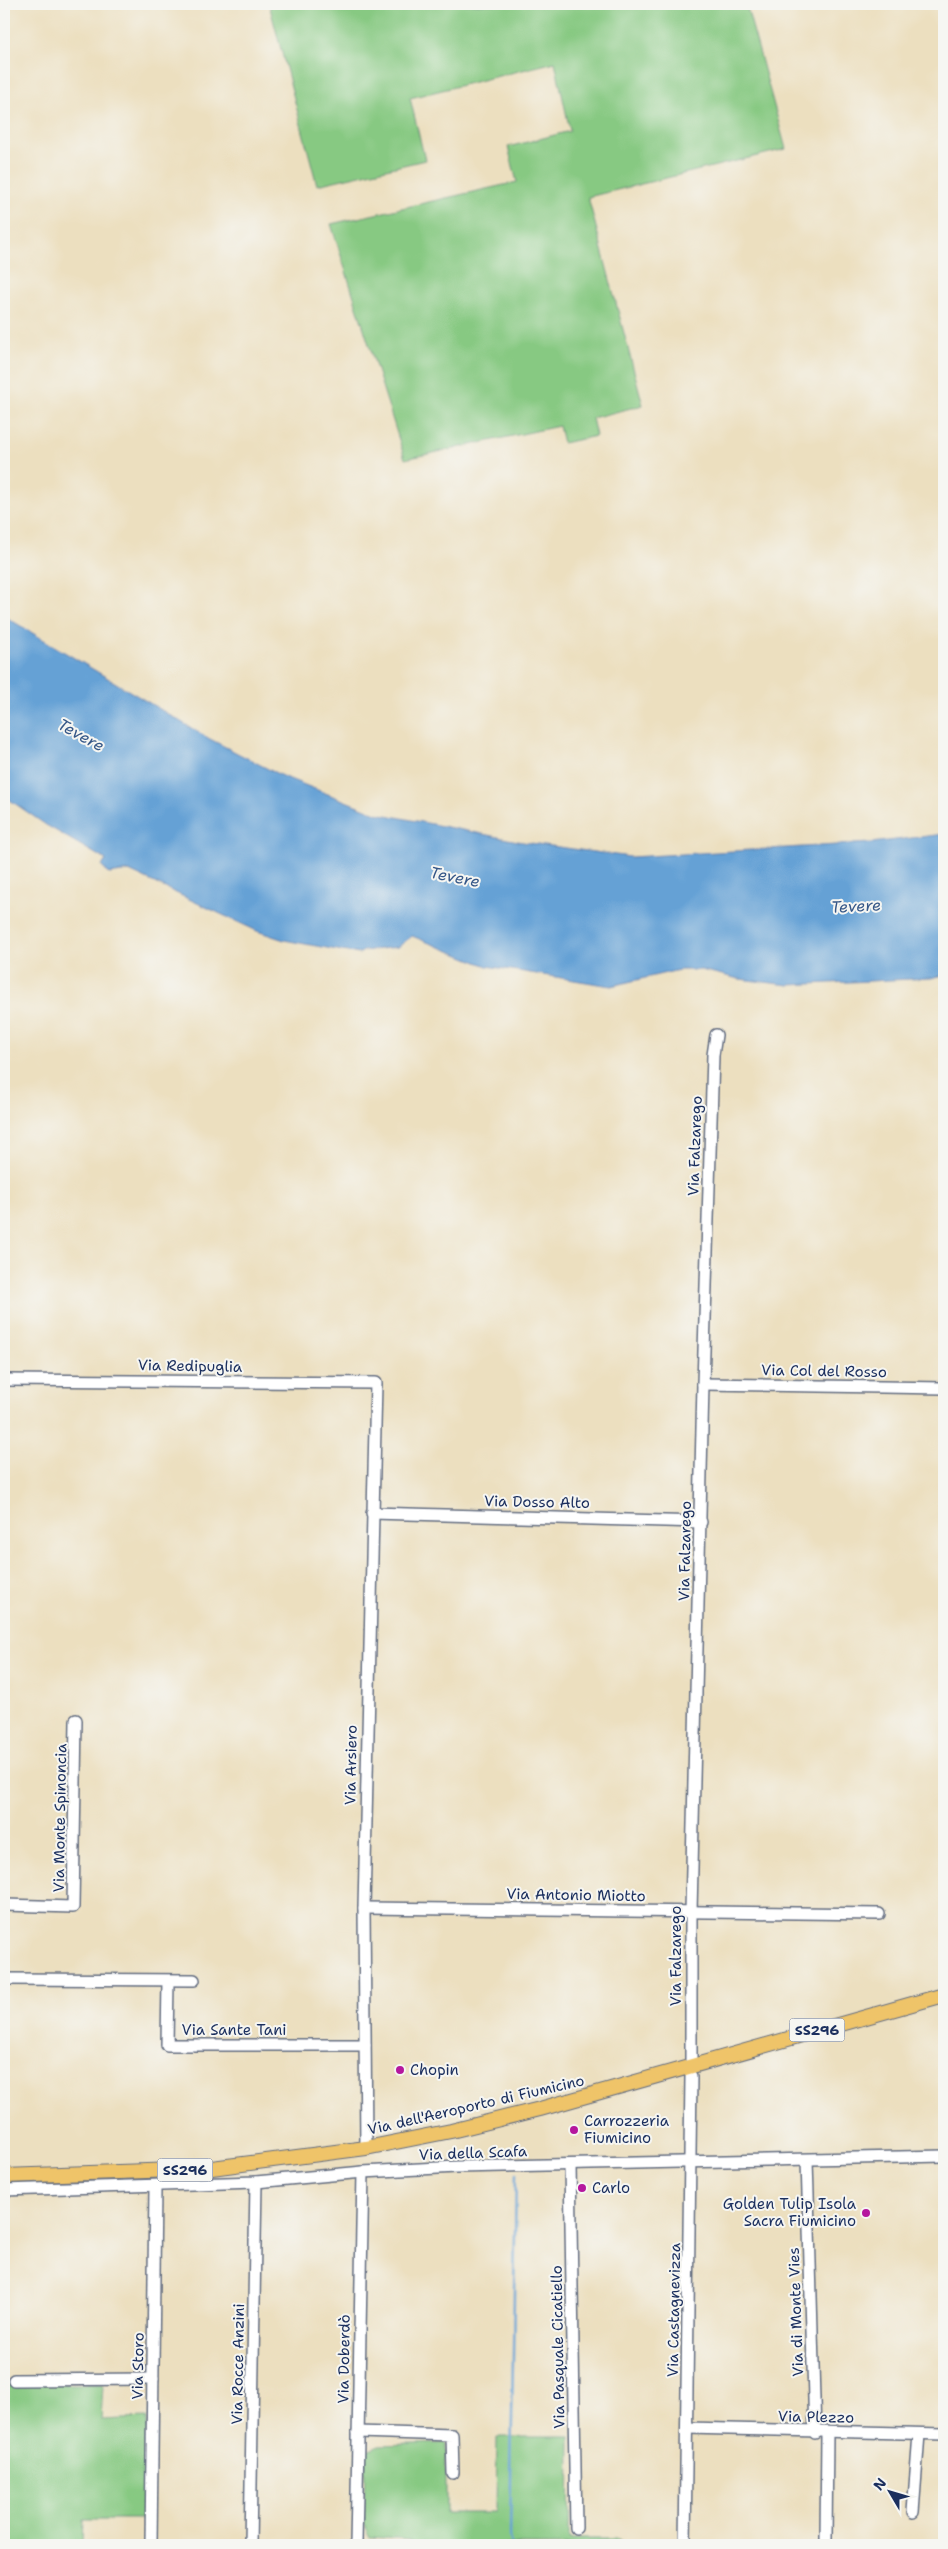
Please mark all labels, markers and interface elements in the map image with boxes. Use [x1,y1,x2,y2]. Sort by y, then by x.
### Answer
water label: Tevere [54,714,108,756]
water label: Tevere [428,862,482,892]
water label: Tevere [830,894,882,918]
street label: Via Falzarego [683,1095,707,1197]
street label: Via Redipuglia [138,1355,243,1377]
street label: Via Col del Rosso [761,1360,887,1382]
street label: Via Dosso Alto [484,1491,590,1513]
street label: Via Falzarego [674,1501,696,1601]
street label: Via Arsiero [340,1725,362,1805]
street label: Via Monte Spinoncia [49,1743,71,1893]
street label: Via Antonio Miotto [506,1884,646,1906]
street label: Via Falzarego [666,1906,686,2006]
road number: SS296 [790,2018,844,2042]
street label: Via Sante Tani [182,2020,286,2040]
place label: Chopin [410,2060,459,2080]
marker: Chopin [394,2064,406,2076]
street label: Via dell'Aeroporto di Fiumicino [366,2070,586,2140]
place label: Carrozzeria Fiumicino [584,2111,670,2148]
marker: Carrozzeria Fiumicino [568,2124,580,2136]
street label: Via della Scafa [419,2141,528,2165]
road number: SS296 [158,2158,212,2182]
place label: Carlo [592,2178,630,2198]
marker: Carlo [576,2182,588,2194]
place label: Golden Tulip Isola Sacra Fiumicino [723,2194,857,2231]
marker: Golden Tulip Isola Sacra Fiumicino [860,2207,872,2219]
street label: Via Castagnevizza [663,2242,685,2377]
street label: Via di Monte Vies [784,2247,808,2377]
street label: Via Pasquale Cicatiello [547,2265,569,2429]
street label: Via Rocce Anzini [227,2303,249,2425]
street label: Via Doberdò [333,2314,355,2404]
street label: Via Storo [127,2332,149,2400]
street label: Via Plezzo [778,2406,854,2428]
north arrow [866,2466,916,2516]
text: N [869,2474,890,2494]

